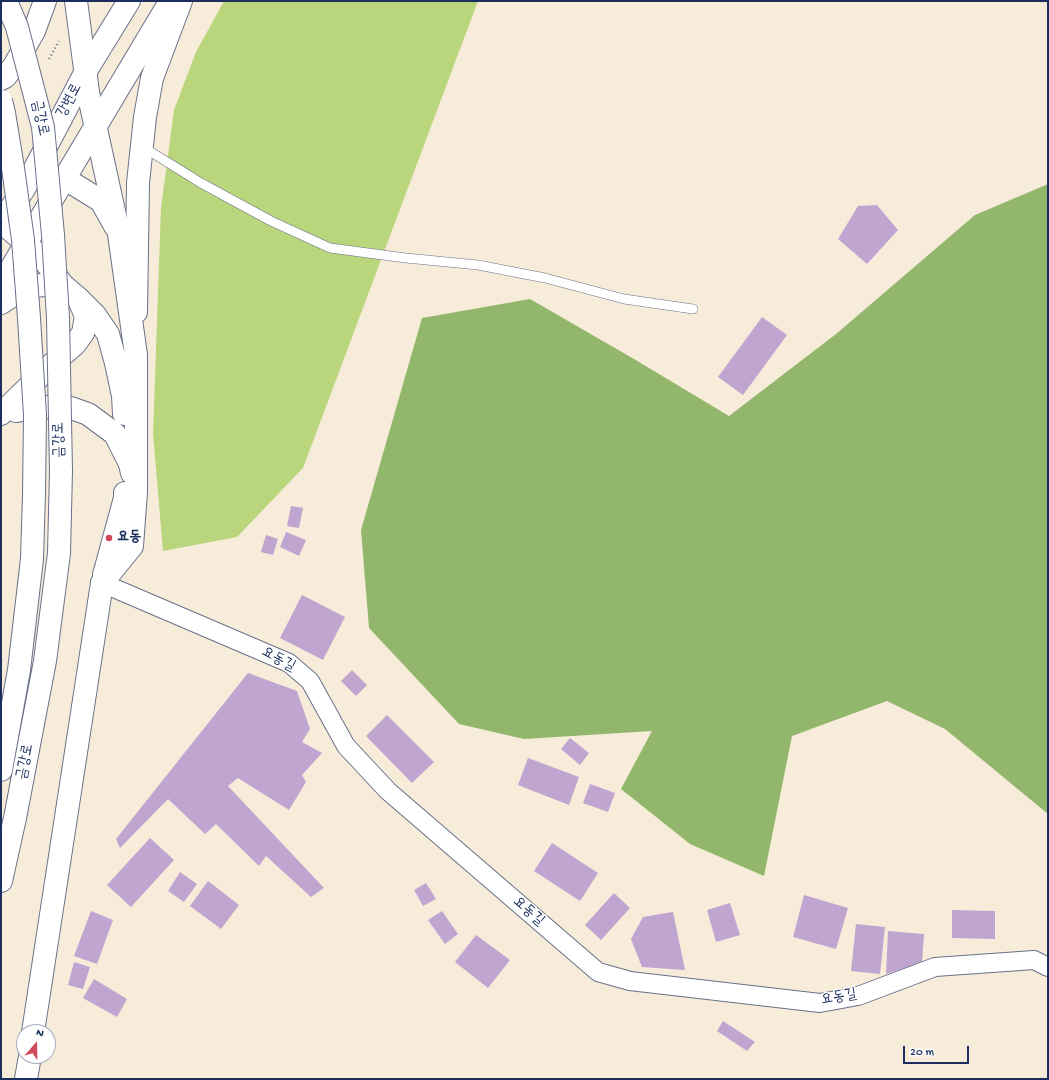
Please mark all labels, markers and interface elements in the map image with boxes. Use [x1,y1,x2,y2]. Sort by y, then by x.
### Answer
street label: 강변로 [54,81,86,121]
street label: 금강로 [26,98,52,138]
street label: 금강로 [51,422,69,458]
place label: 요동 [117,529,141,547]
marker: 요동 [104,533,114,543]
street label: 요동길 [258,644,298,676]
street label: 금강로 [14,743,38,781]
street label: 요동길 [508,893,548,931]
street label: 요동길 [820,986,858,1010]
north arrow [16,1024,56,1064]
text: N [34,1027,45,1041]
scale bar [905,1038,971,1064]
text: 20 m [910,1046,934,1060]

